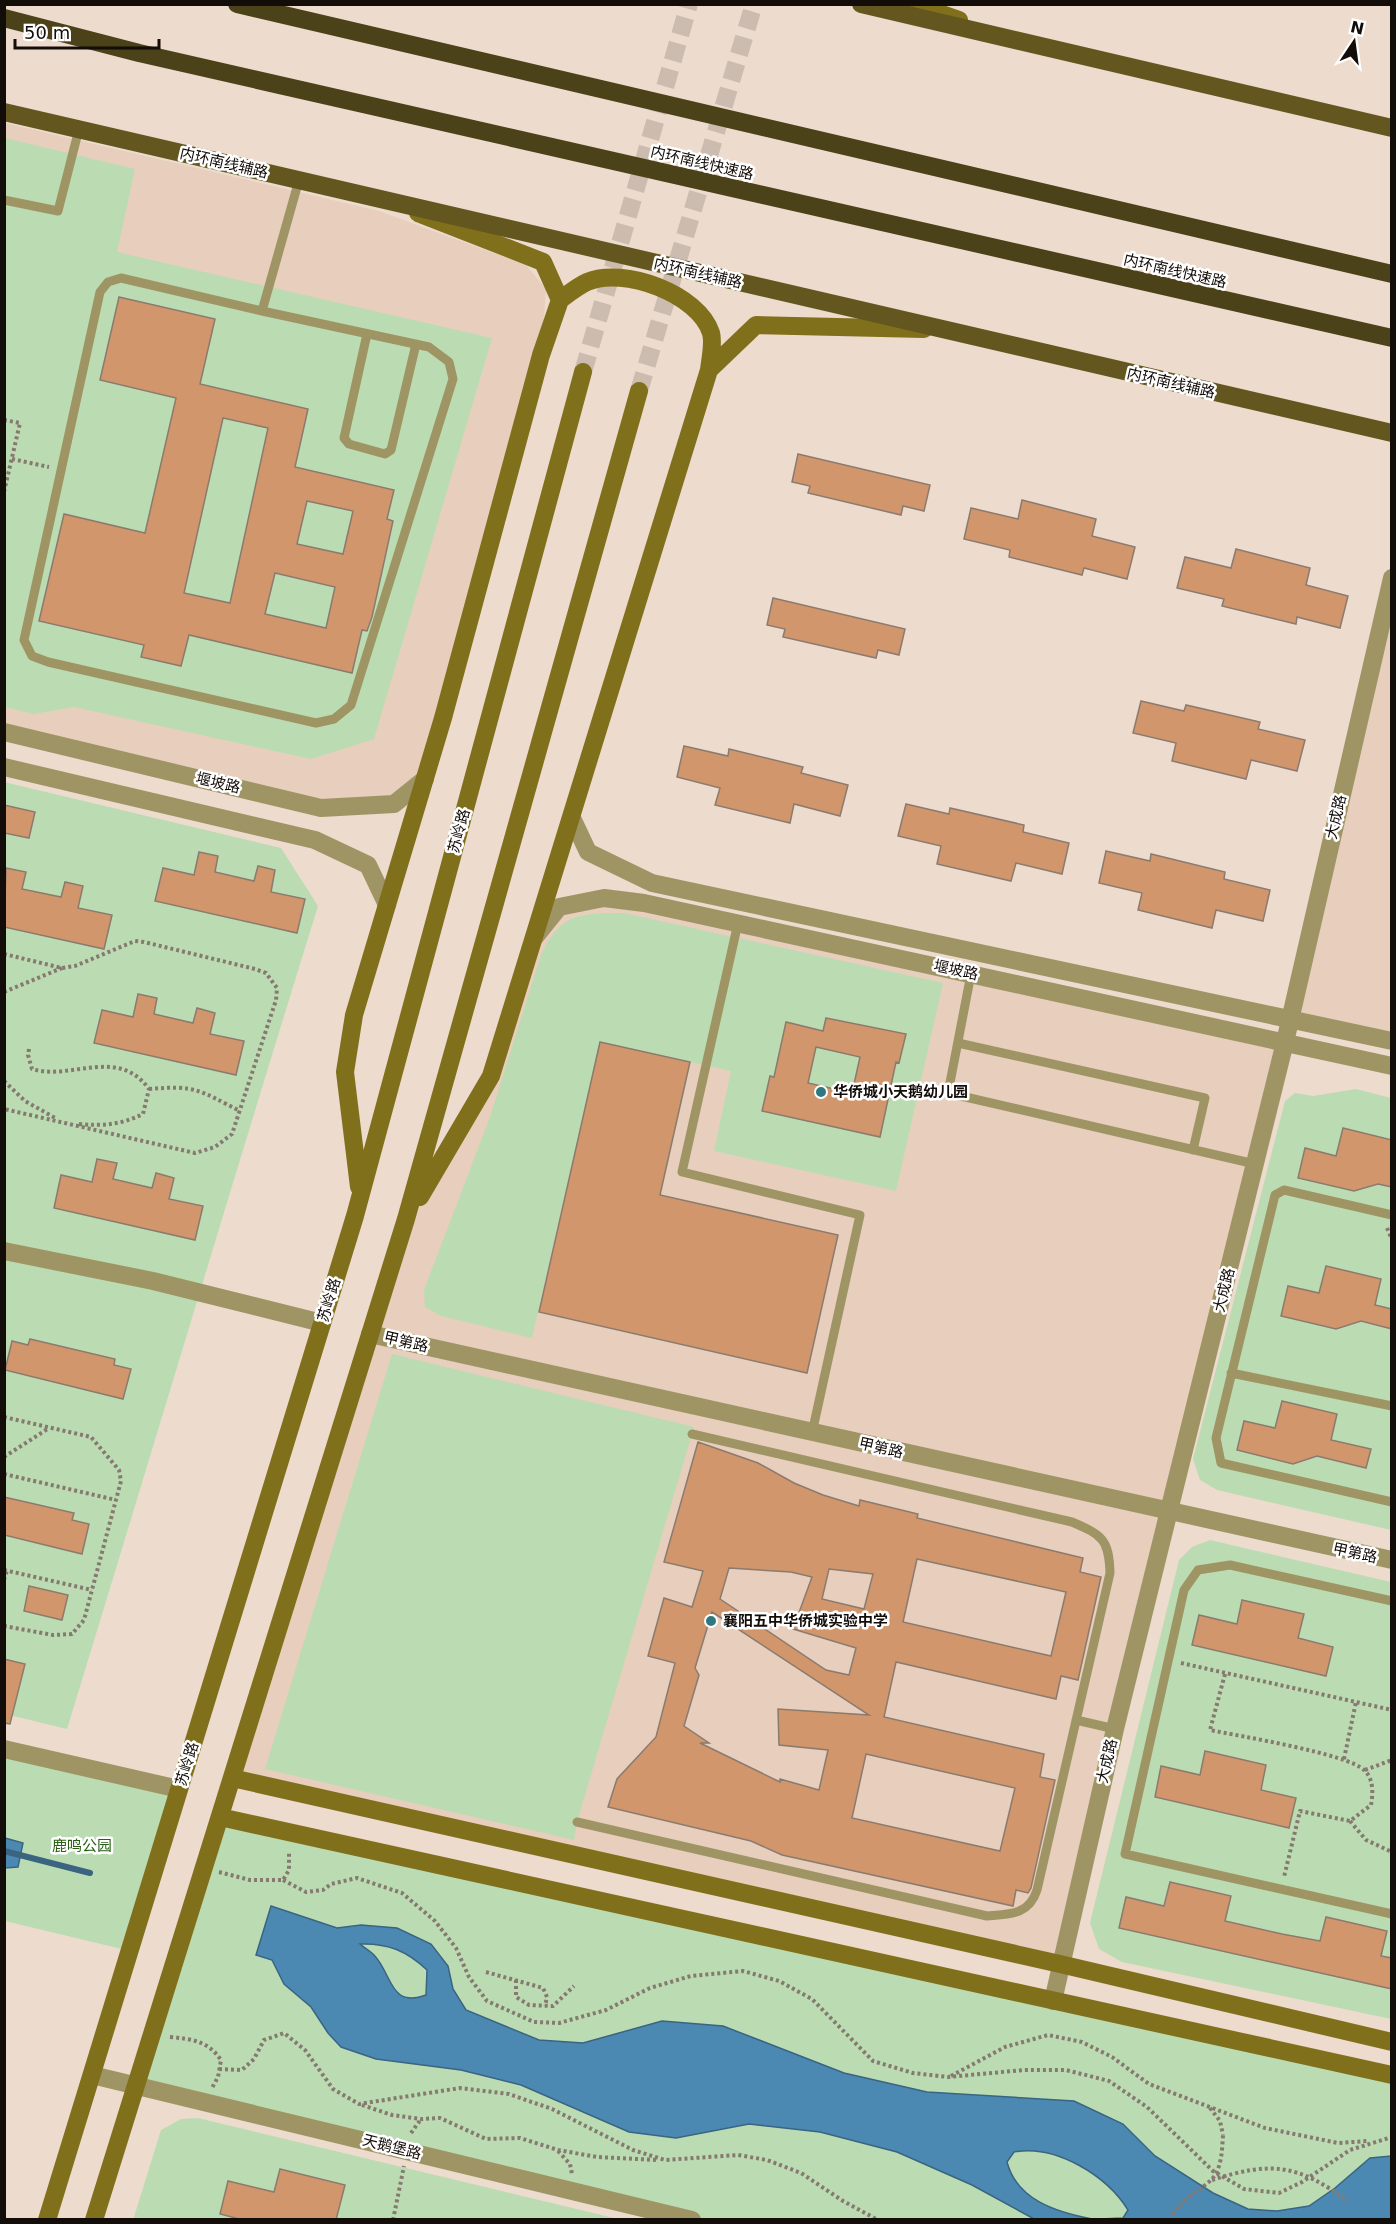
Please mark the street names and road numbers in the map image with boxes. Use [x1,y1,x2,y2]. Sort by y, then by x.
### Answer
street label: 内环南线快速路 [649,142,755,184]
street label: 内环南线辅路 [178,144,270,182]
street label: 内环南线快速路 [1122,250,1228,292]
street label: 内环南线辅路 [652,254,744,292]
street label: 内环南线辅路 [1125,364,1217,402]
street label: 堰坡路 [194,769,242,797]
street label: 大成路 [1322,793,1350,841]
street label: 苏岭路 [444,807,474,855]
street label: 堰坡路 [932,957,980,983]
street label: 大成路 [1210,1266,1238,1314]
street label: 苏岭路 [314,1276,344,1324]
street label: 甲第路 [382,1328,430,1356]
street label: 甲第路 [857,1434,905,1462]
street label: 甲第路 [1331,1540,1379,1566]
street label: 大成路 [1093,1737,1121,1785]
street label: 苏岭路 [172,1740,202,1788]
street label: 天鹅堡路 [361,2131,423,2163]

